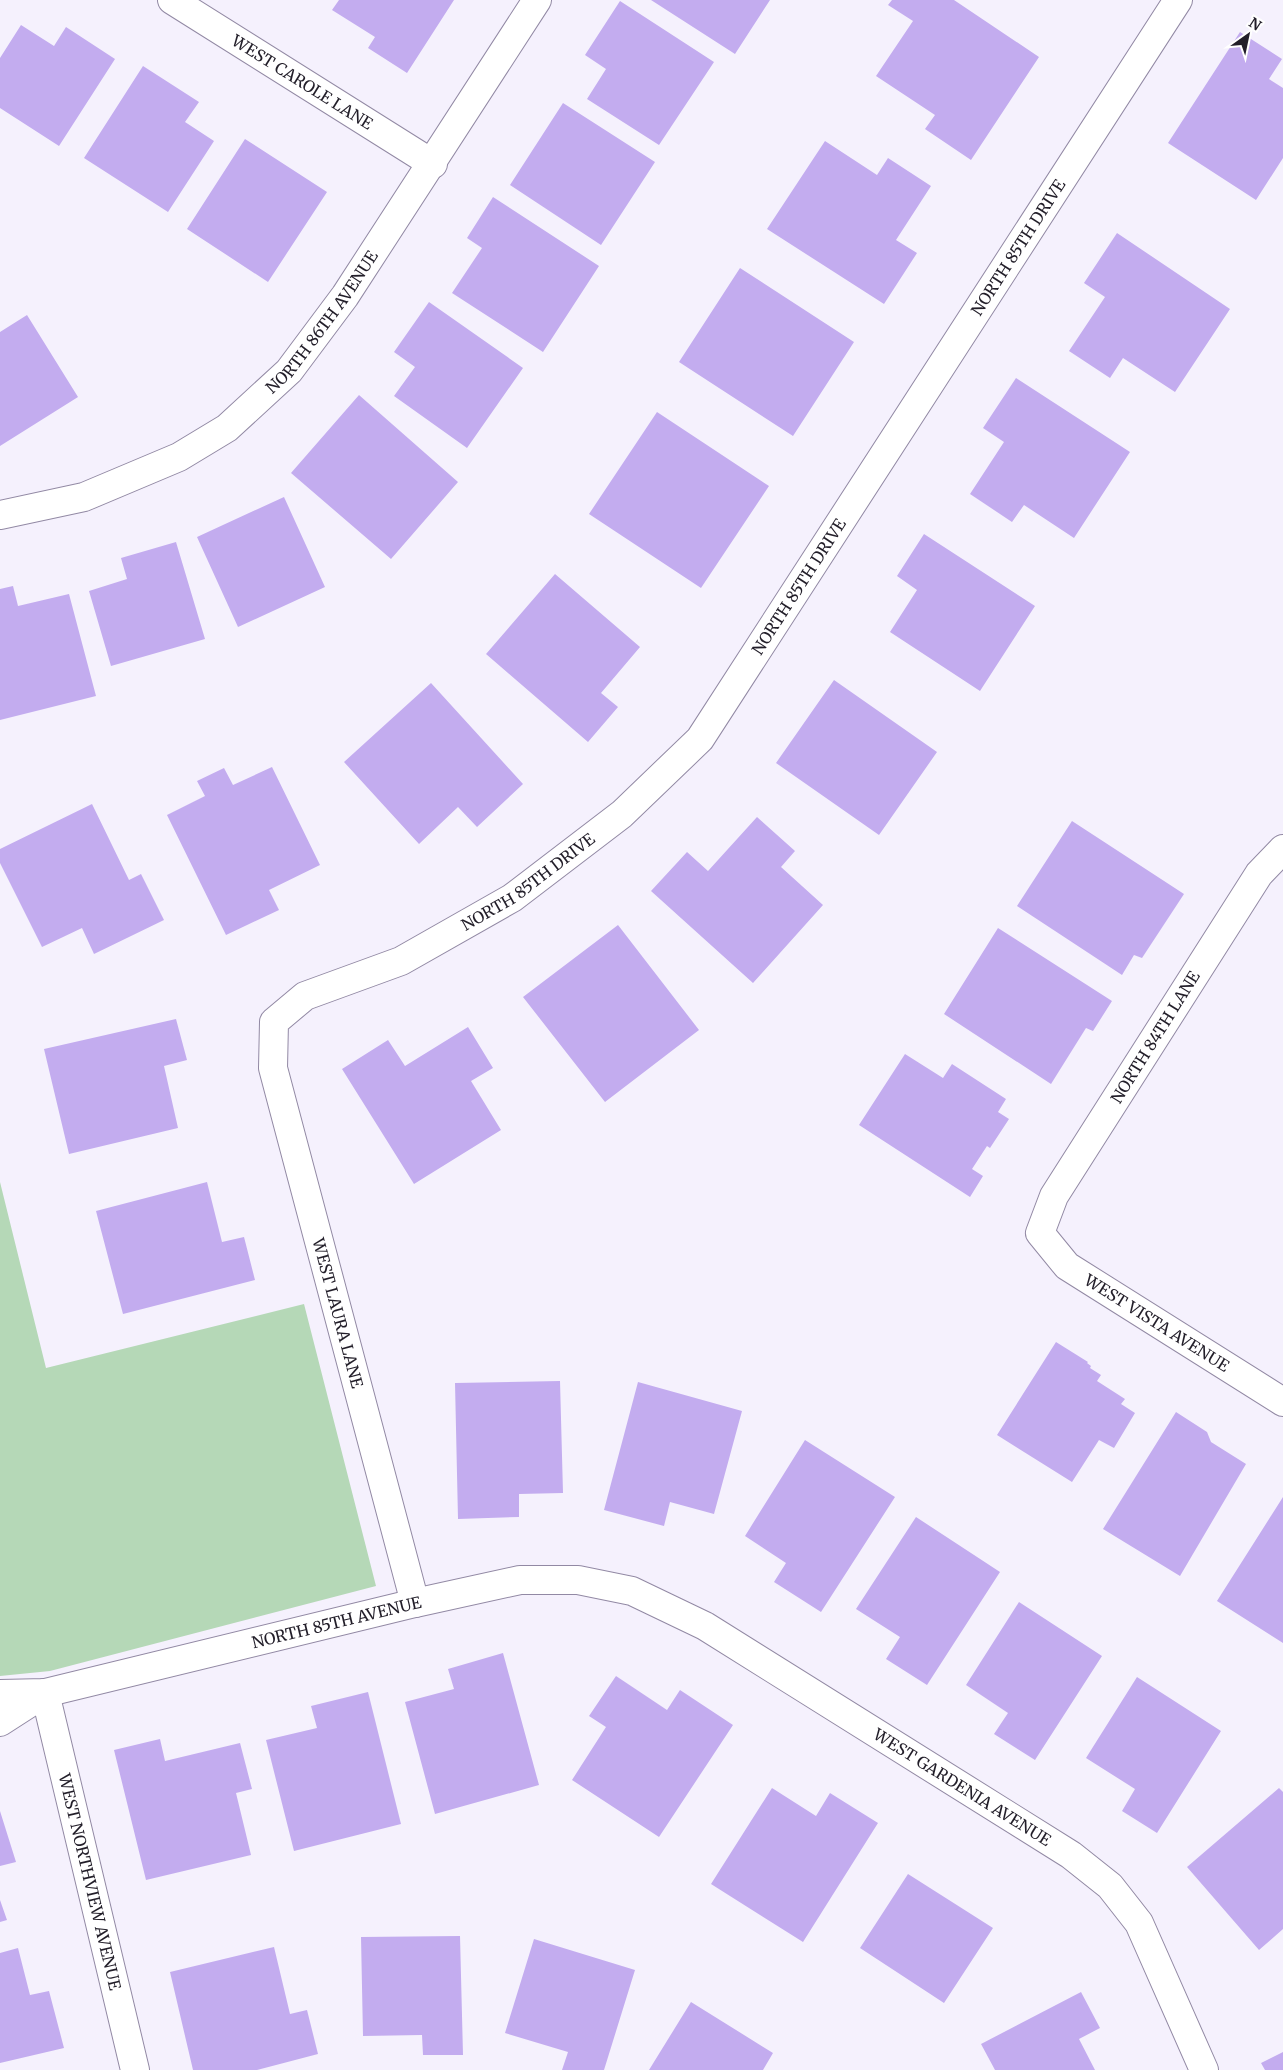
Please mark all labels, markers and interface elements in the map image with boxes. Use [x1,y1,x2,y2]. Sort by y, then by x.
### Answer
north arrow [1223,10,1273,60]
text: N [1246,14,1265,35]
street label: WEST CAROLE LANE [227,30,377,134]
street label: NORTH 85TH DRIVE [967,175,1070,319]
street label: NORTH 86TH AVENUE [261,246,382,398]
street label: NORTH 85TH DRIVE [747,514,850,658]
street label: NORTH 85TH DRIVE [458,828,599,935]
street label: NORTH 84TH LANE [1106,966,1204,1107]
street label: WEST LAURA LANE [308,1235,368,1391]
street label: WEST VISTA AVENUE [1080,1269,1234,1376]
street label: NORTH 85TH AVENUE [250,1592,424,1652]
street label: WEST GARDENIA AVENUE [869,1724,1056,1851]
street label: WEST NORTHVIEW AVENUE [54,1770,126,1993]

